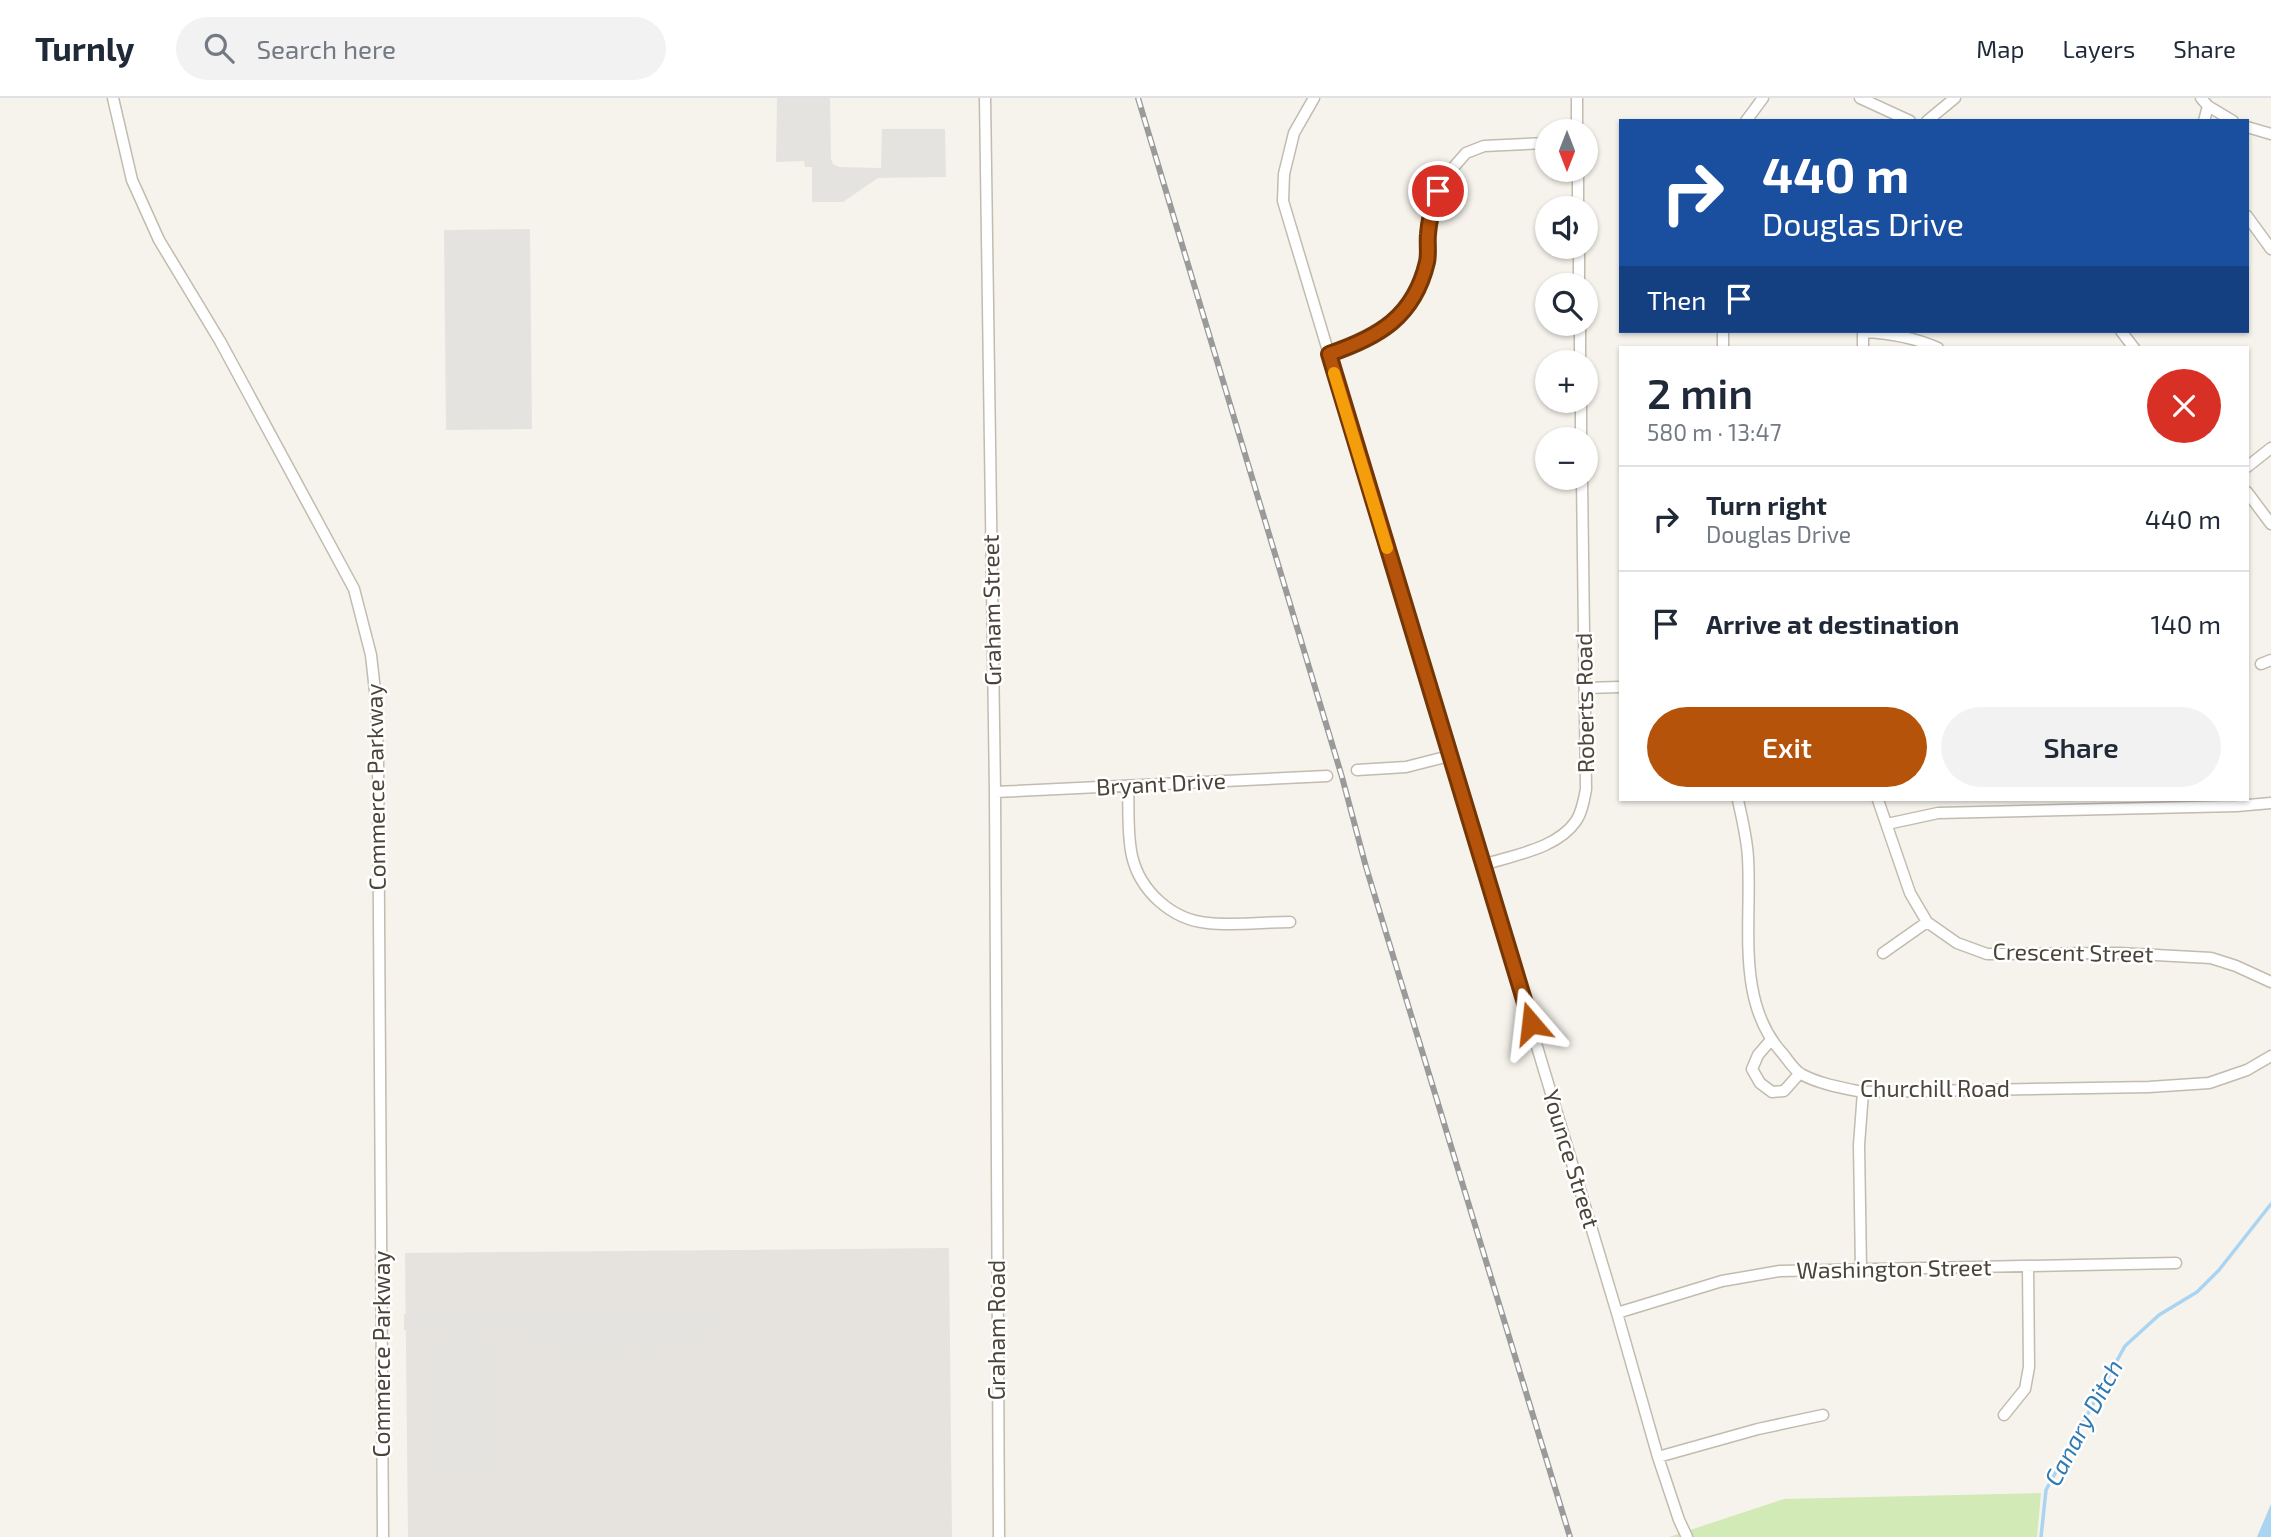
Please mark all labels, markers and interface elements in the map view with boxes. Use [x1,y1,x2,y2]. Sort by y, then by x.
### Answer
search box [176,17,666,80]
text: Turnly [35,28,134,68]
icon: search [200,29,238,67]
text: Search here [256,33,396,64]
text: Map [1976,34,2024,63]
text: Layers [2062,34,2135,63]
text: Share [2173,34,2236,63]
north arrow [1535,119,1598,182]
map controls [1535,119,1598,490]
text: 440 m [1762,144,1909,203]
icon: right [1647,147,1738,238]
pin [1408,161,1468,221]
icon: arrive [1419,172,1457,210]
button: sound [1535,196,1598,259]
text: Douglas Drive [1762,204,1964,242]
button: search [1535,273,1598,336]
icon: arrive [1720,280,1758,318]
text: Then [1647,284,1706,315]
button: + [1535,350,1598,413]
text: 2 min [1647,367,1753,417]
button: close [2147,369,2221,443]
text: 580 m · 13:47 [1647,418,1781,446]
button: − [1535,427,1598,490]
text: Turn right [1706,489,1827,520]
icon: right [1647,500,1685,538]
text: 440 m [2145,503,2221,534]
text: Douglas Drive [1706,520,1851,548]
street label: Graham Street [976,534,1006,686]
icon: arrive [1647,605,1685,643]
text: Arrive at destination [1706,608,1959,639]
text: 140 m [2150,608,2221,639]
street label: Roberts Road [1569,633,1599,773]
street label: Commerce Parkway [359,683,391,891]
button: Exit [1647,707,1927,787]
button: Share [1941,707,2221,787]
street label: Bryant Drive [1095,766,1227,800]
street label: Crescent Street [1992,937,2154,967]
position arrow [1494,986,1568,1060]
street label: Churchill Road [1860,1074,2010,1102]
street label: Younce Street [1538,1086,1606,1232]
street label: Commerce Parkway [367,1251,395,1458]
street label: Washington Street [1796,1252,1992,1284]
street label: Graham Road [982,1260,1010,1400]
water label: Canary Ditch [2037,1354,2128,1490]

